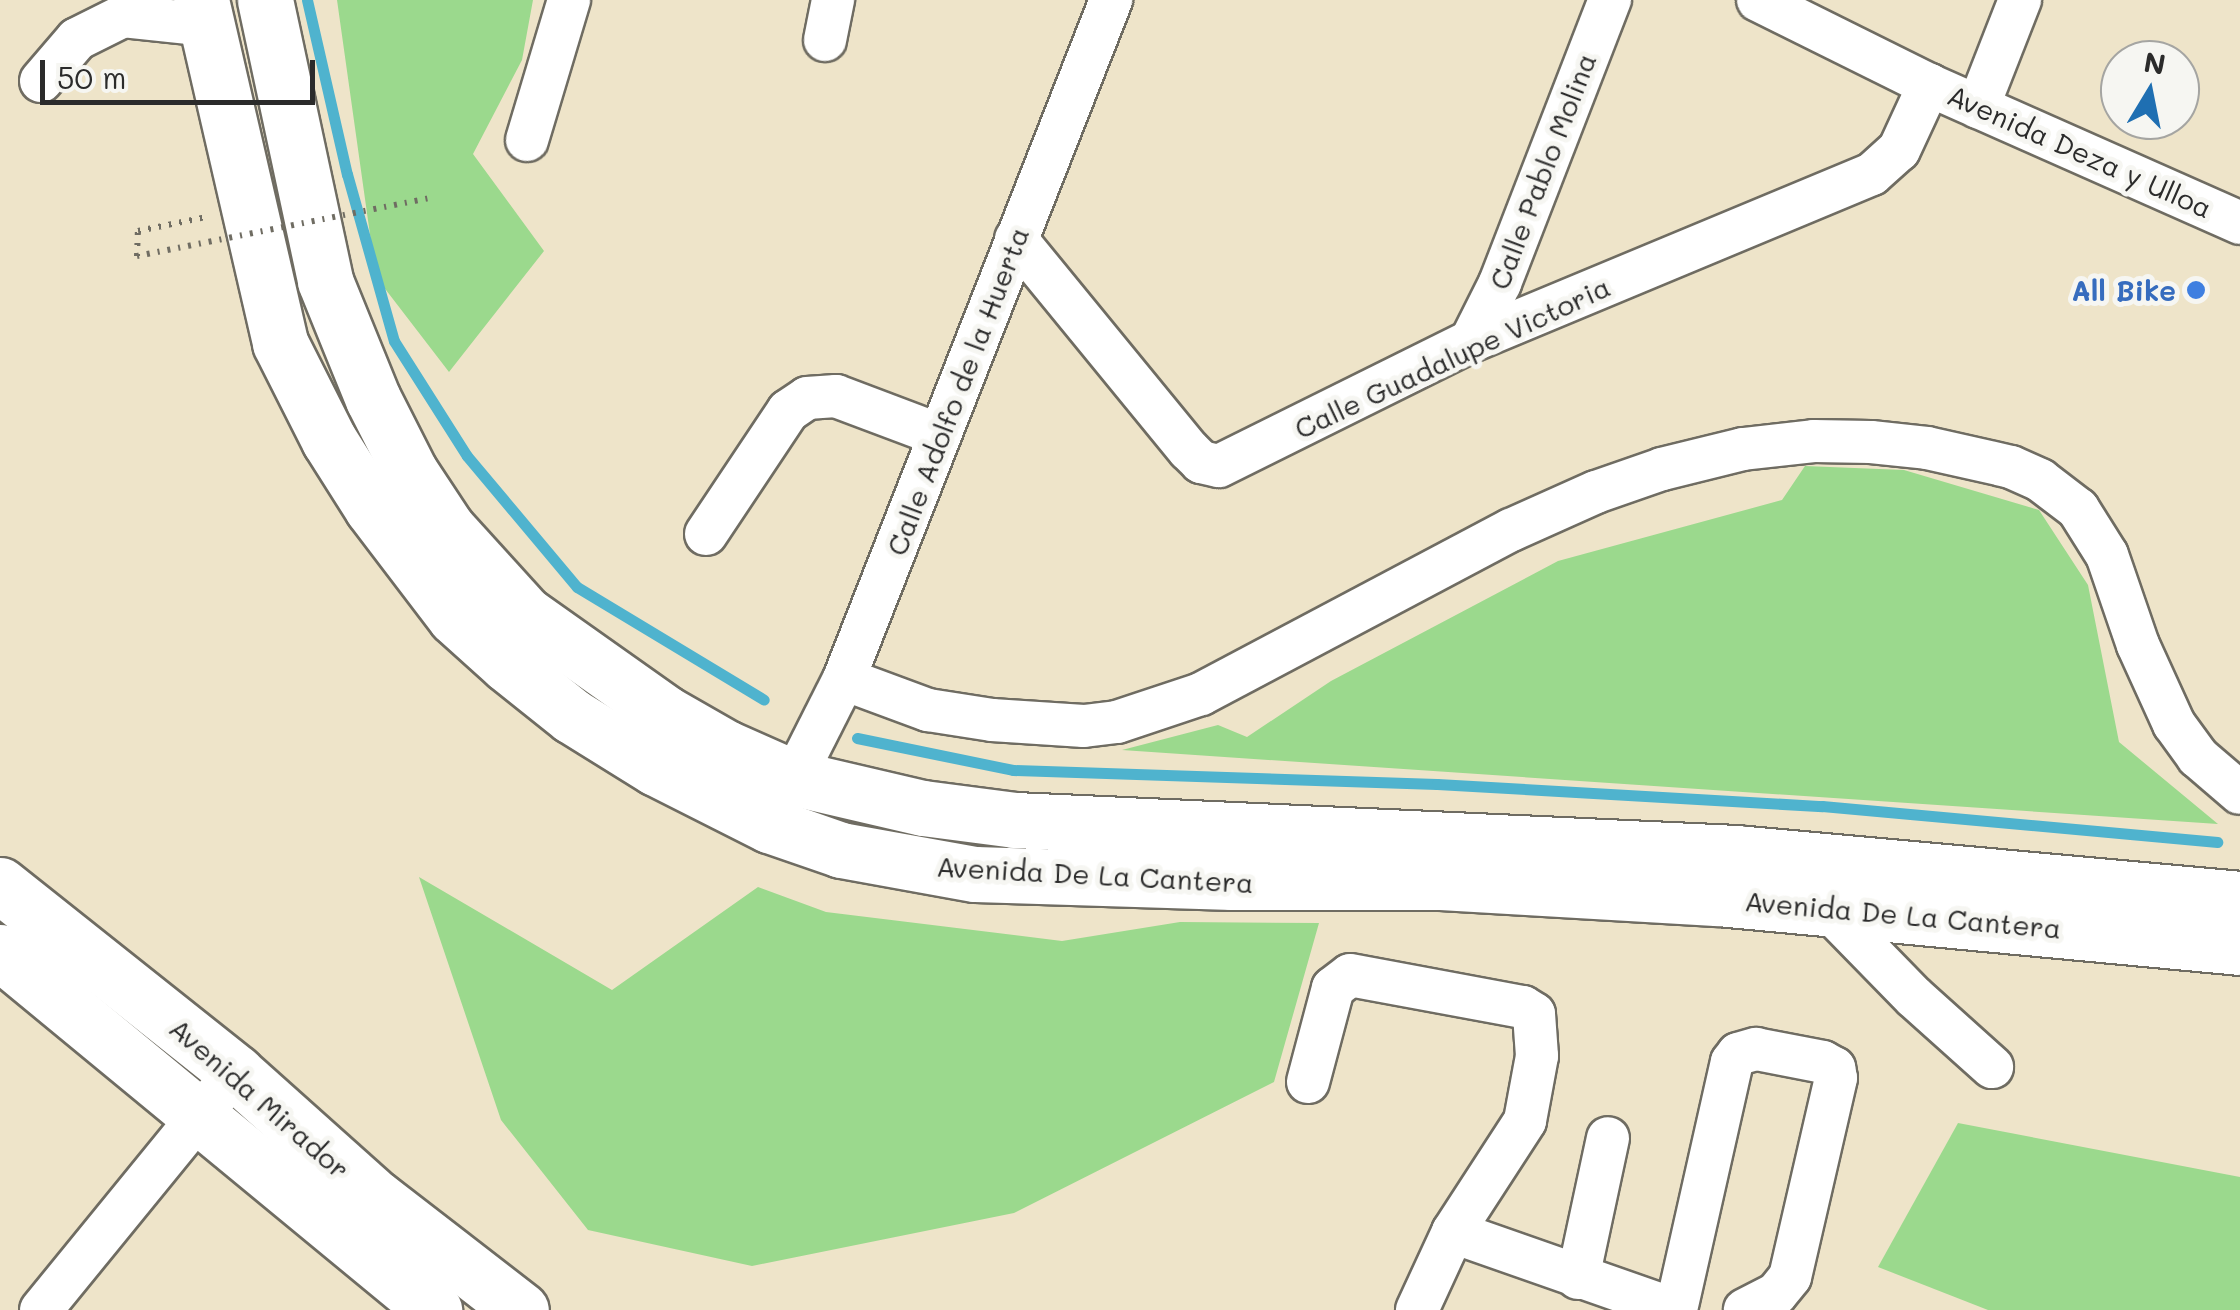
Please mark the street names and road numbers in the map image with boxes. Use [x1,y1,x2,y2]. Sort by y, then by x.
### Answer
street label: Calle Pablo Molina [1481,48,1603,294]
street label: Avenida Deza y Ulloa [1943,78,2217,224]
street label: Calle Adolfo de la Huerta [879,222,1035,560]
street label: Calle Guadalupe Victoria [1289,269,1615,445]
street label: Avenida De La Cantera [935,849,1255,899]
street label: Avenida De La Cantera [1743,883,2063,945]
street label: Avenida Mirador [163,1011,357,1185]

